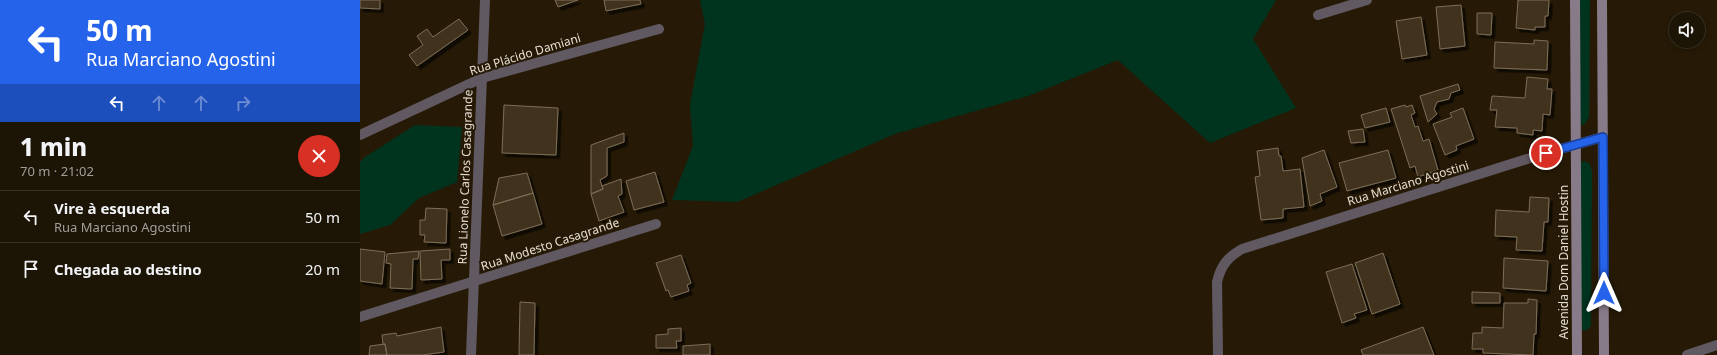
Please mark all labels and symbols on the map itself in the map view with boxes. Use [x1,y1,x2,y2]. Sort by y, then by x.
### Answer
street label: Rua Plácido Damiani [467,29,583,79]
street label: Rua Lionelo Carlos Casagrande [453,89,477,265]
pin [1529,136,1563,170]
street label: Rua Marciano Agostini [1345,156,1471,210]
street label: Avenida Dom Daniel Hostin [1555,185,1572,339]
street label: Rua Modesto Casagrande [479,213,622,274]
position arrow [1583,272,1625,314]

